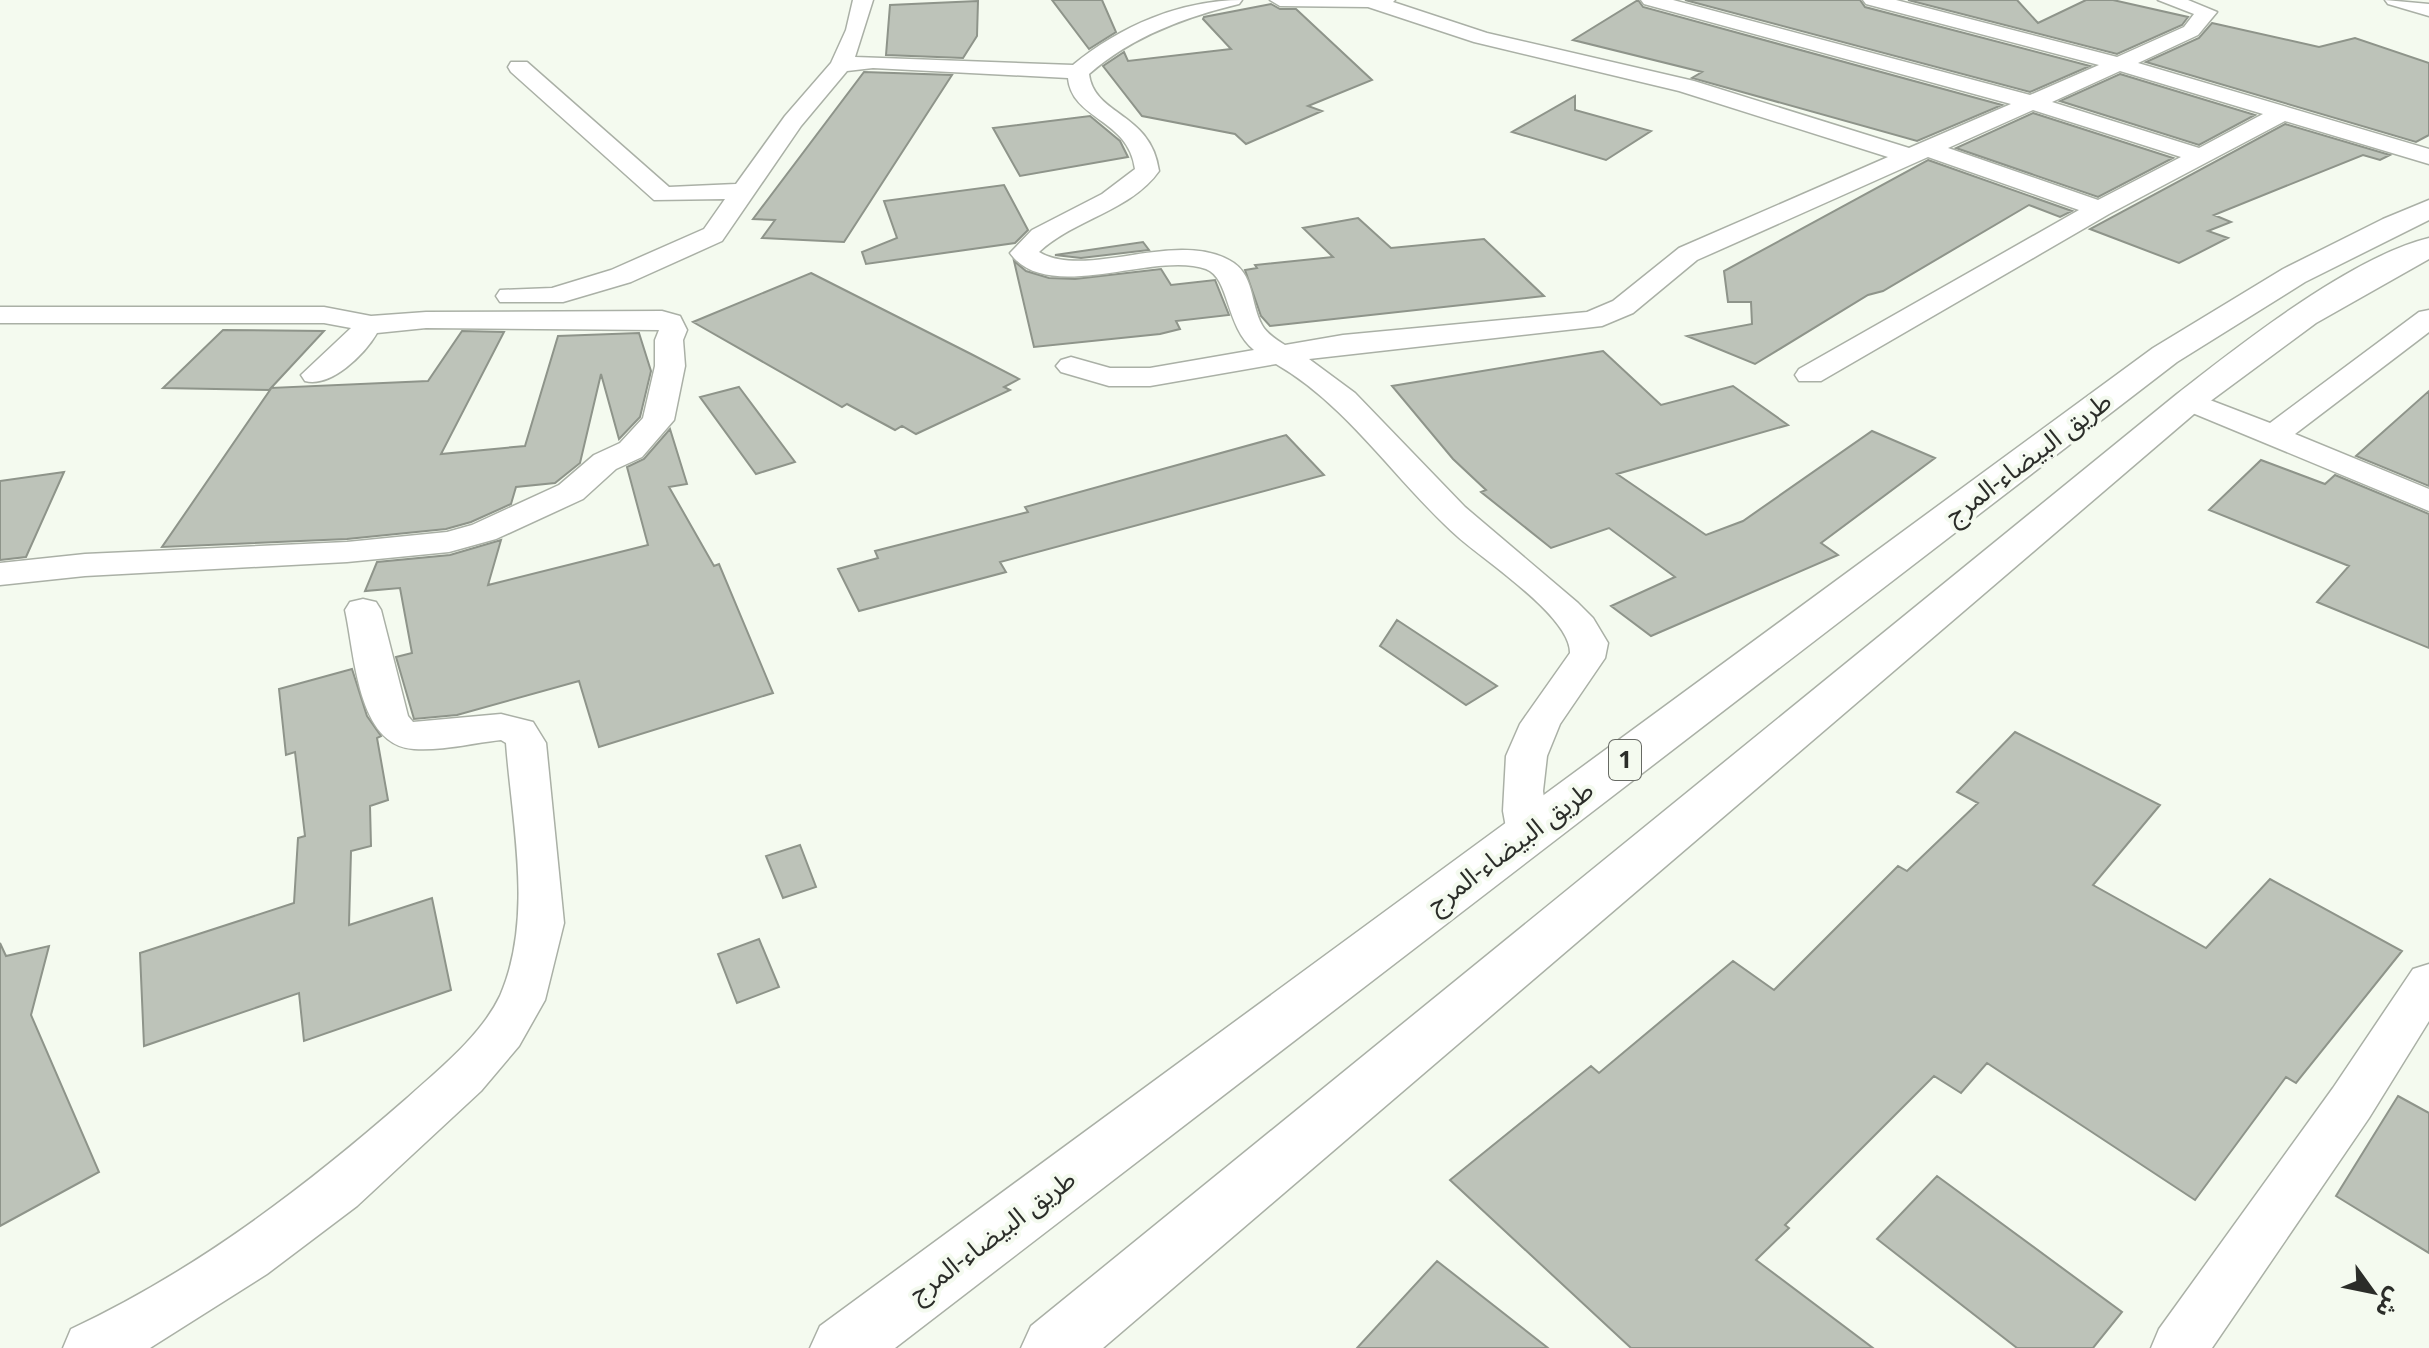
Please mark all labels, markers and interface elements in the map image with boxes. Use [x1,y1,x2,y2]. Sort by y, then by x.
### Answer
street label: طريق البيضاء-المرج [1937,383,2119,533]
road number: 1 [1609,740,1641,780]
street label: طريق البيضاء-المرج [1419,772,1601,922]
street label: طريق البيضاء-المرج [901,1161,1083,1311]
north arrow [2333,1252,2413,1332]
text: ش [2370,1283,2411,1324]

